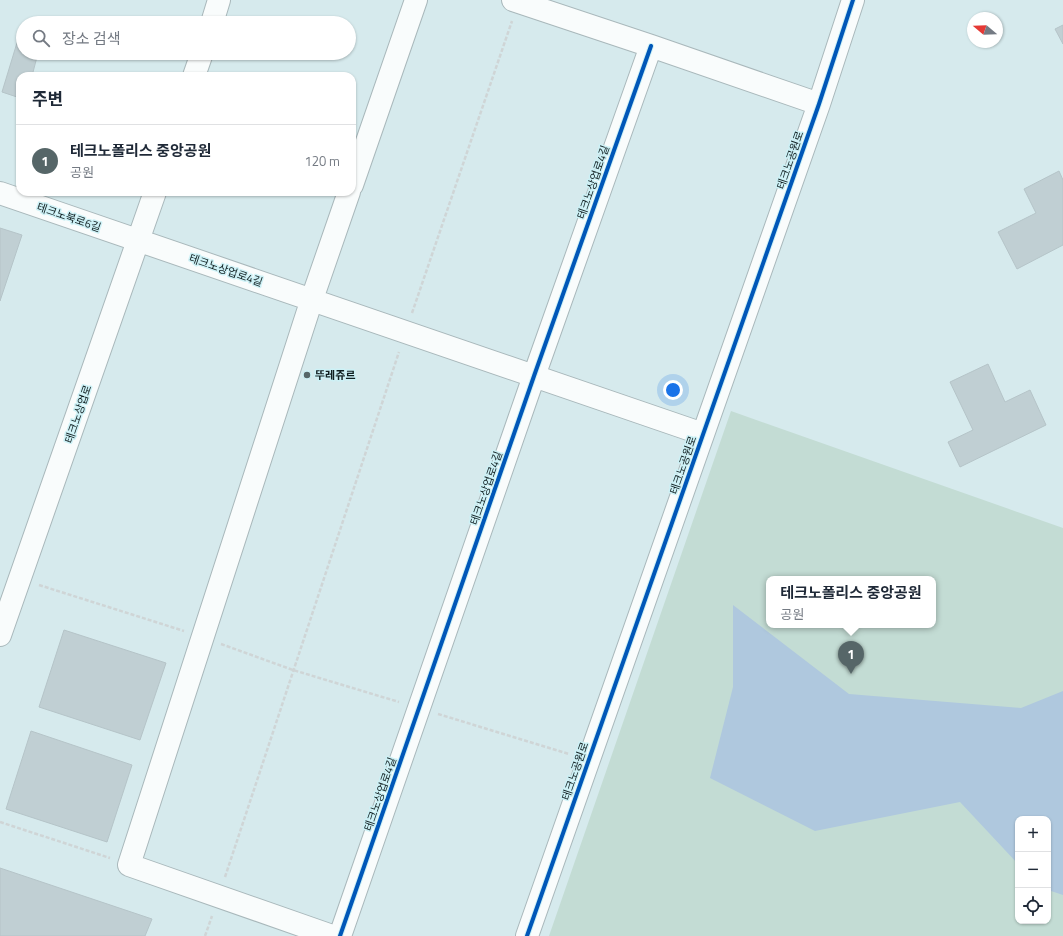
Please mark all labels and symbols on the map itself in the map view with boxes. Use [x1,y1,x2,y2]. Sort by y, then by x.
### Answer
north arrow [967,12,1003,48]
street label: 테크노공원로 [773,129,807,191]
street label: 테크노상업로4길 [573,143,613,221]
street label: 테크노북로6길 [35,199,103,235]
street label: 테크노상업로4길 [187,250,265,290]
place label: 뚜레쥬르 [315,367,355,383]
marker: 뚜레쥬르 [302,370,312,380]
your location [663,380,683,400]
street label: 테크노상업로 [61,383,95,445]
street label: 테크노공원로 [666,434,700,496]
street label: 테크노상업로4길 [466,449,506,527]
pin: 1 [838,641,864,674]
street label: 테크노공원로 [558,740,592,802]
street label: 테크노상업로4길 [360,755,400,833]

